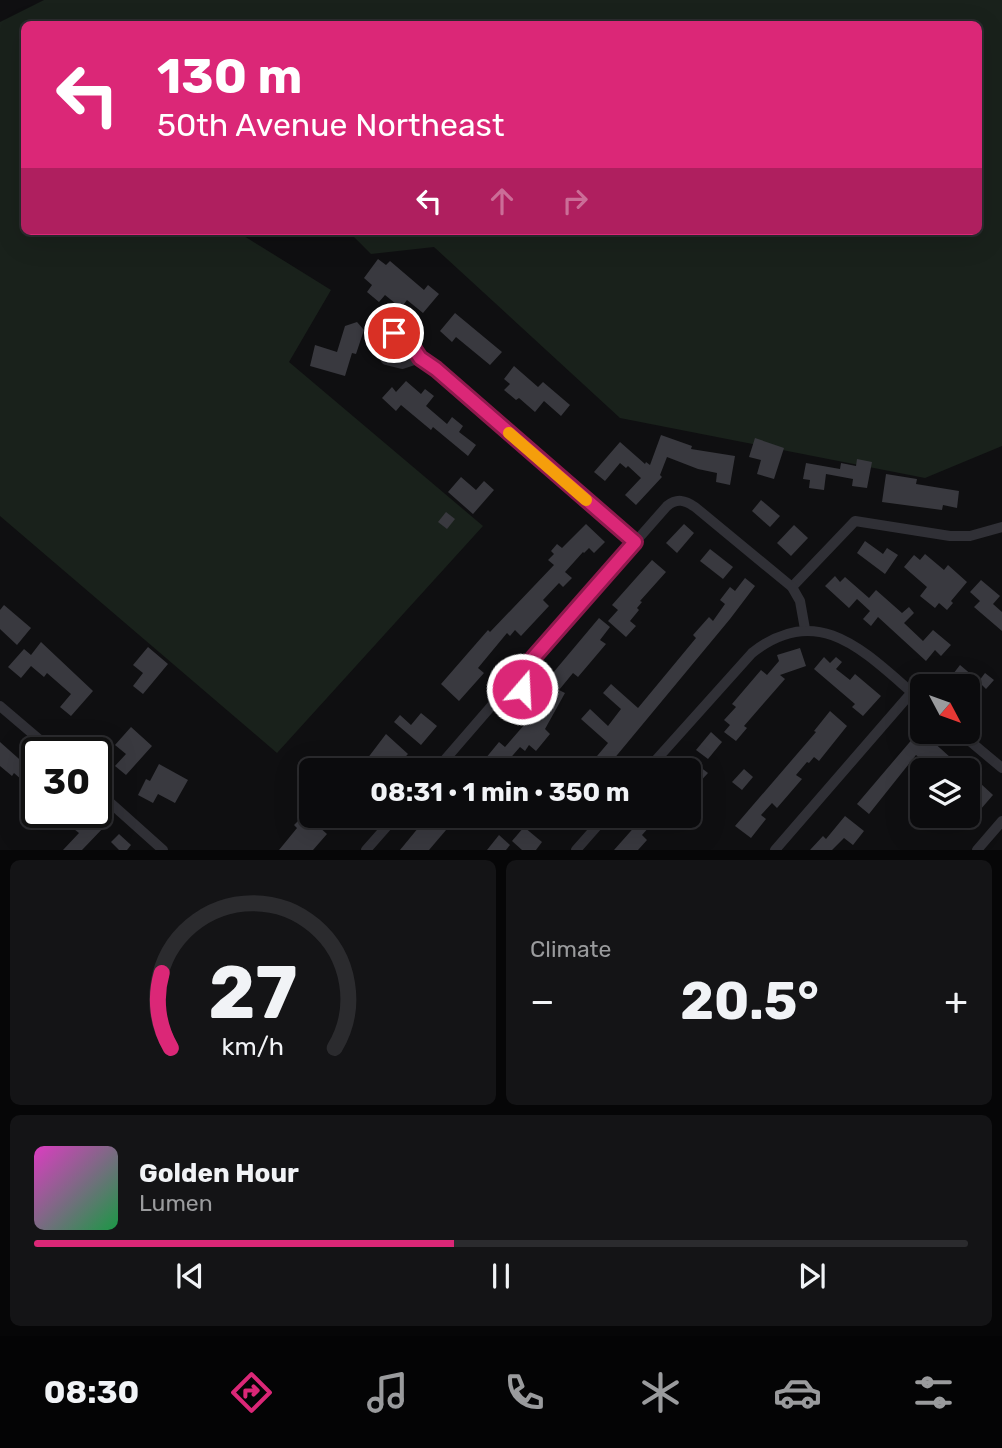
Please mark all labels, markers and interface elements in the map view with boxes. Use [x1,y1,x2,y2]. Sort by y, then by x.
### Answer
text: 130 m [157,47,302,105]
icon: left [42,49,133,140]
text: 50th Avenue Northeast [157,106,504,144]
icon: left [410,182,448,220]
icon: ahead [483,182,521,220]
icon: right [556,182,594,220]
pin [364,303,424,363]
icon: arrive [375,314,413,352]
position arrow [485,652,559,726]
north arrow [910,674,980,744]
map controls [910,674,980,828]
speed limit sign: 30 [21,737,112,828]
button: layers [910,758,980,828]
text: 08:31 · 1 min · 350 m [370,777,630,808]
text: Climate [530,935,611,963]
text: 27 [208,951,298,1037]
text: 20.5° [680,970,819,1032]
text: − [530,978,555,1024]
text: + [944,978,968,1024]
text: km/h [222,1032,284,1061]
text: Golden Hour [139,1158,299,1189]
text: Lumen [139,1189,213,1217]
icon: previous [171,1257,209,1295]
icon: pause [482,1257,520,1295]
icon: next [793,1257,831,1295]
icon: directions [227,1368,276,1417]
icon: music [363,1368,412,1417]
icon: phone [500,1368,549,1417]
icon: climate [636,1368,685,1417]
icon: car [773,1368,822,1417]
icon: filters [909,1368,958,1417]
text: 08:30 [44,1373,139,1411]

